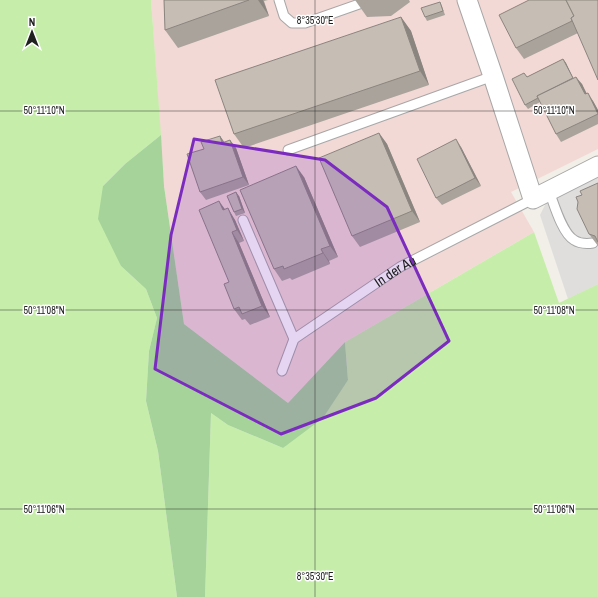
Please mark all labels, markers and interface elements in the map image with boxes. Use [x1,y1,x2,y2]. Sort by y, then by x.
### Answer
north arrow [12,12,52,52]
text: 8°35'30"E [297,14,333,27]
text: N [29,15,35,29]
text: 50°11'10"N [23,104,65,117]
text: 50°11'10"N [533,104,575,117]
street label: In der Au [371,251,419,291]
text: 50°11'08"N [23,304,65,317]
text: 50°11'08"N [533,304,575,317]
text: 50°11'06"N [23,503,65,516]
text: 50°11'06"N [533,503,575,516]
text: 8°35'30"E [297,570,333,583]

